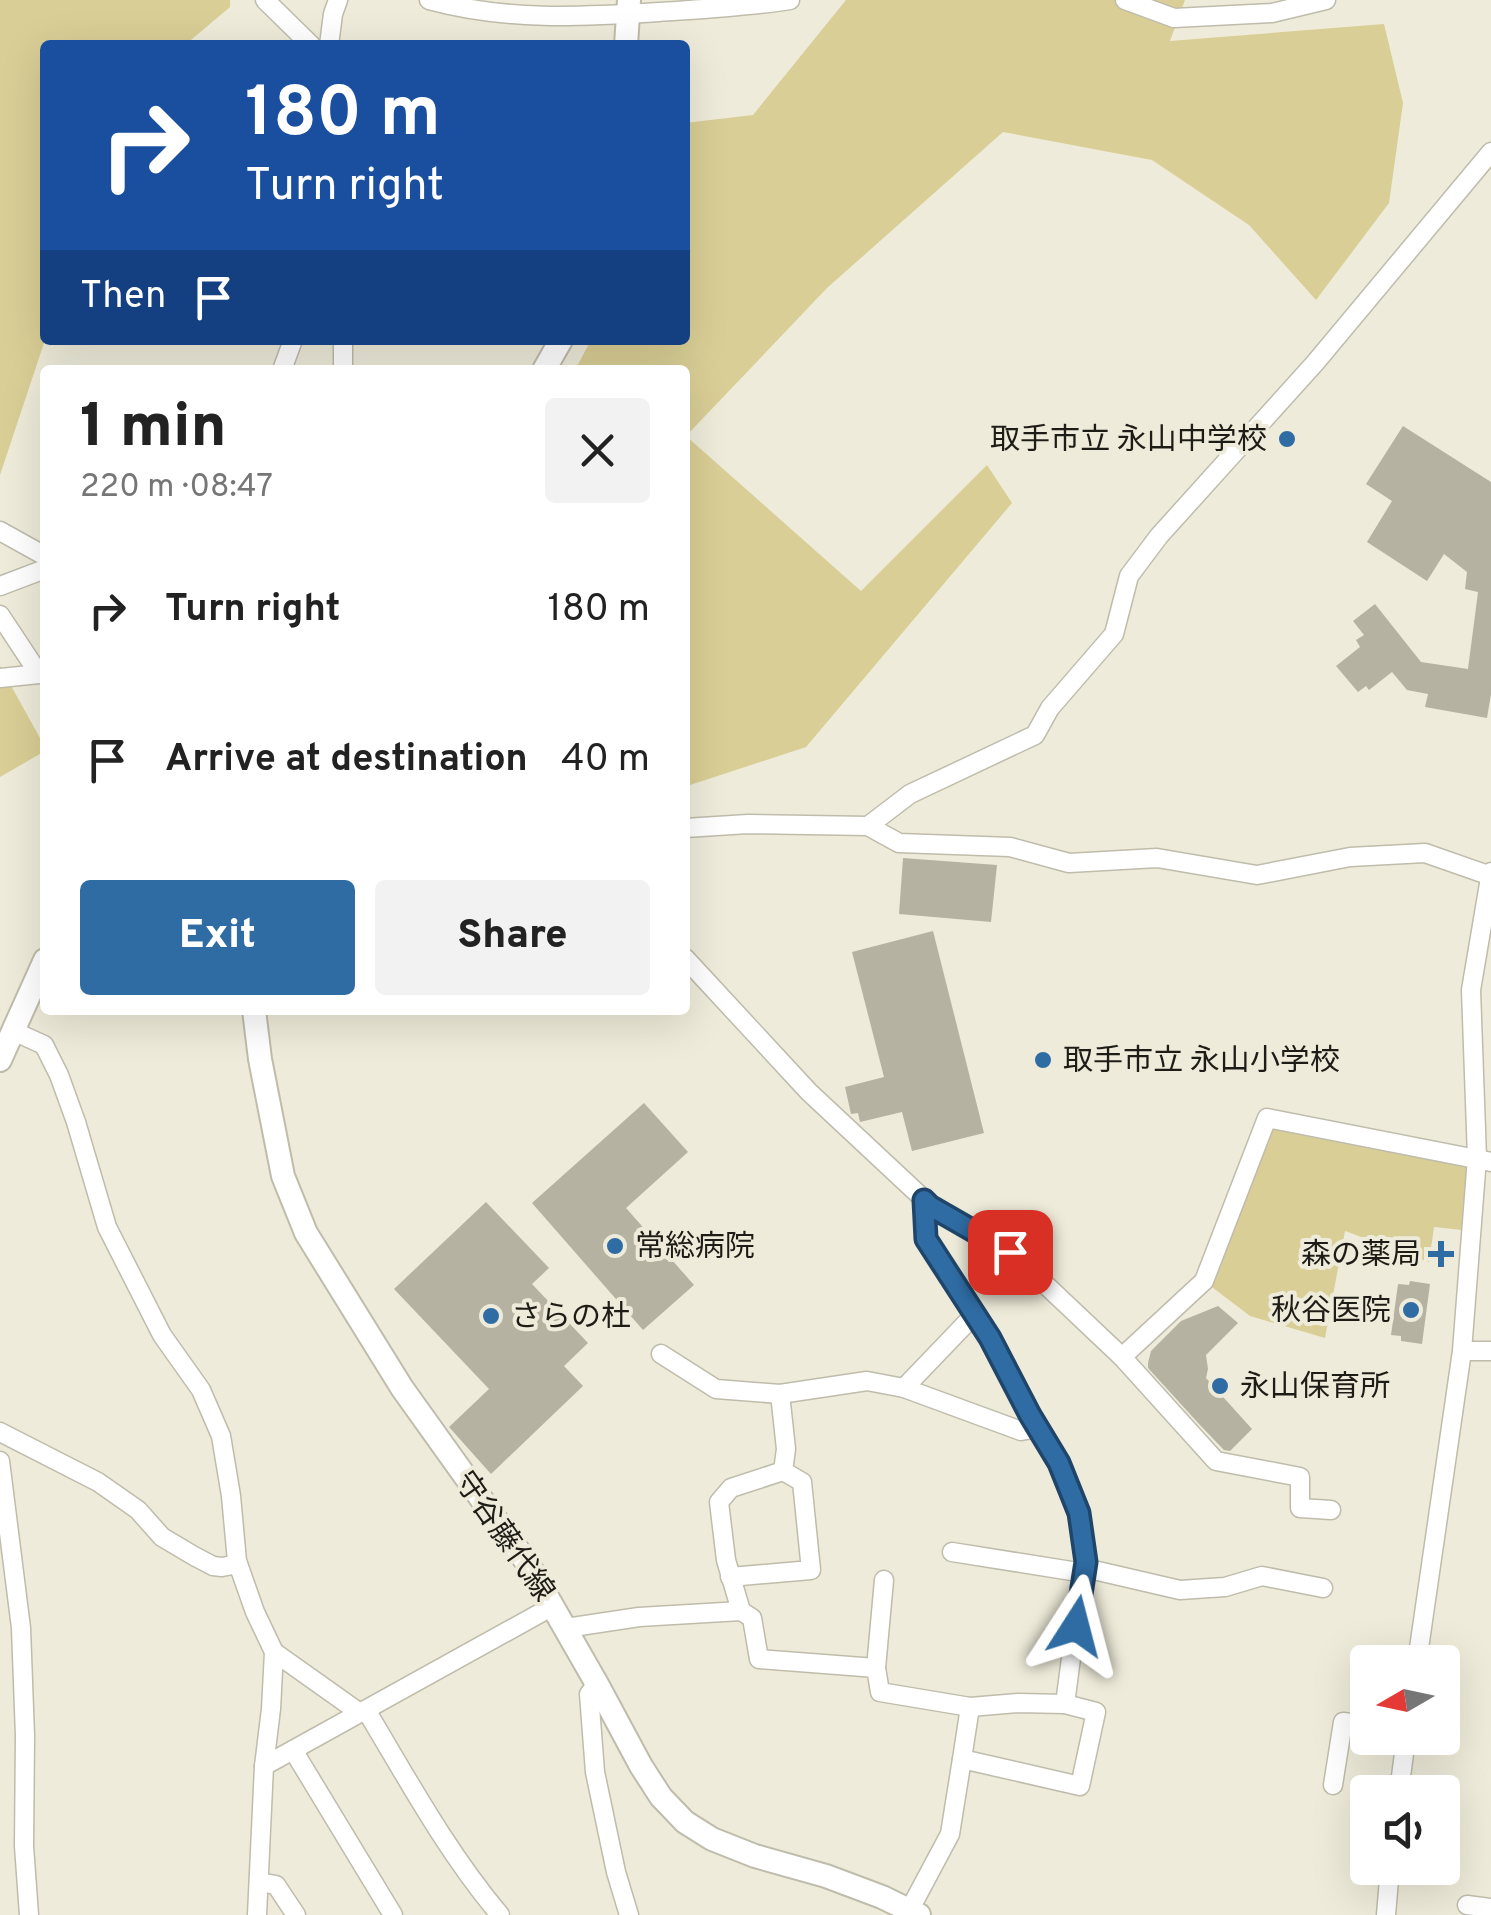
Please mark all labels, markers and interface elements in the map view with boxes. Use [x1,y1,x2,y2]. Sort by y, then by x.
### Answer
text: 180 m [245,72,441,161]
icon: right [80,80,210,210]
text: Turn right [245,159,444,216]
icon: arrive [186,270,241,325]
text: Then [80,273,166,322]
text: 1 min [80,392,227,468]
button: close [545,398,650,503]
place label: 取手市立 永山中学校 [990,423,1267,460]
marker: 取手市立 永山中学校 [1276,428,1298,450]
text: 220 m · 08:47 [80,468,273,508]
icon: right [80,583,135,638]
text: Turn right [165,586,340,635]
text: 180 m [547,586,650,635]
icon: arrive [80,733,135,788]
text: Arrive at destination [165,736,528,785]
text: 40 m [561,736,650,785]
button: Exit [80,880,355,995]
button: Share [375,880,650,995]
place label: 取手市立 永山小学校 [1063,1044,1340,1081]
marker: 取手市立 永山小学校 [1032,1049,1054,1071]
pin [968,1210,1053,1295]
icon: arrive [983,1225,1038,1280]
place label: 常総病院 [635,1230,755,1267]
marker: 常総病院 [604,1235,626,1257]
place label: 森の薬局 [1301,1238,1421,1275]
marker: 森の薬局 [1430,1243,1452,1265]
place label: 秋谷医院 [1271,1294,1391,1331]
marker: 秋谷医院 [1400,1299,1422,1321]
place label: さらの杜 [511,1300,631,1337]
marker: さらの杜 [480,1305,502,1327]
place label: 永山保育所 [1240,1370,1390,1407]
marker: 永山保育所 [1209,1375,1231,1397]
street label: 守谷藤代線 [445,1465,561,1609]
position arrow [1024,1574,1128,1678]
north arrow [1350,1645,1460,1755]
map controls [1350,1645,1460,1885]
button: sound [1350,1775,1460,1885]

